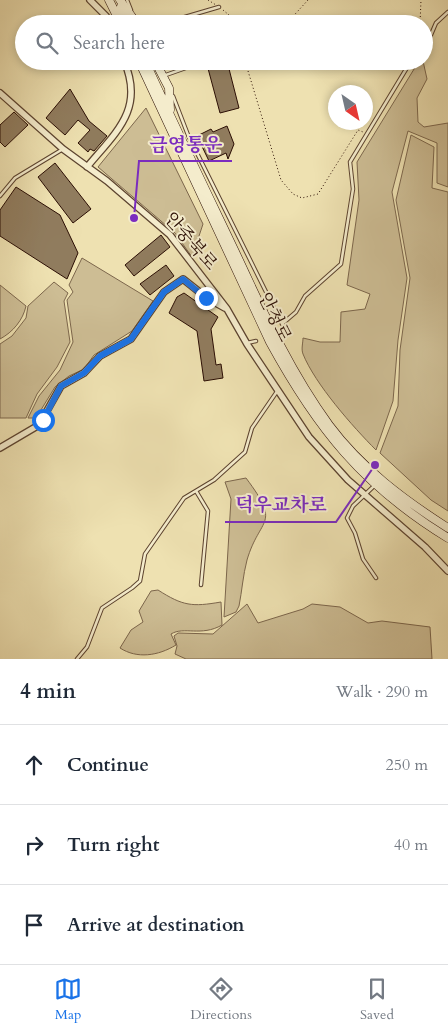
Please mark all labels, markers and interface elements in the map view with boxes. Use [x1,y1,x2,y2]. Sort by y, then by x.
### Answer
search box [15,15,433,70]
icon: search [33,29,61,57]
text: Search here [73,30,165,56]
north arrow [328,85,373,130]
callout: 금영통운 [139,127,232,161]
text: 금영통운 [149,132,223,158]
street label: 안중북로 [158,207,223,276]
route end [195,287,218,310]
street label: 안청로 [252,288,297,346]
route start [32,409,55,432]
callout: 덕우교차로 [225,488,336,522]
text: 덕우교차로 [235,492,327,518]
text: 4 min [20,677,76,706]
text: Walk · 290 m [336,681,428,703]
icon: ahead [20,751,48,779]
text: Continue [67,752,149,778]
text: 250 m [386,754,428,776]
icon: right [20,831,48,859]
text: Turn right [67,832,159,858]
text: 40 m [394,834,428,856]
icon: arrive [20,911,48,939]
text: Arrive at destination [67,912,244,938]
tab: Map [54,975,82,1024]
tab: Directions [190,975,252,1024]
tab: Saved [360,975,394,1024]

